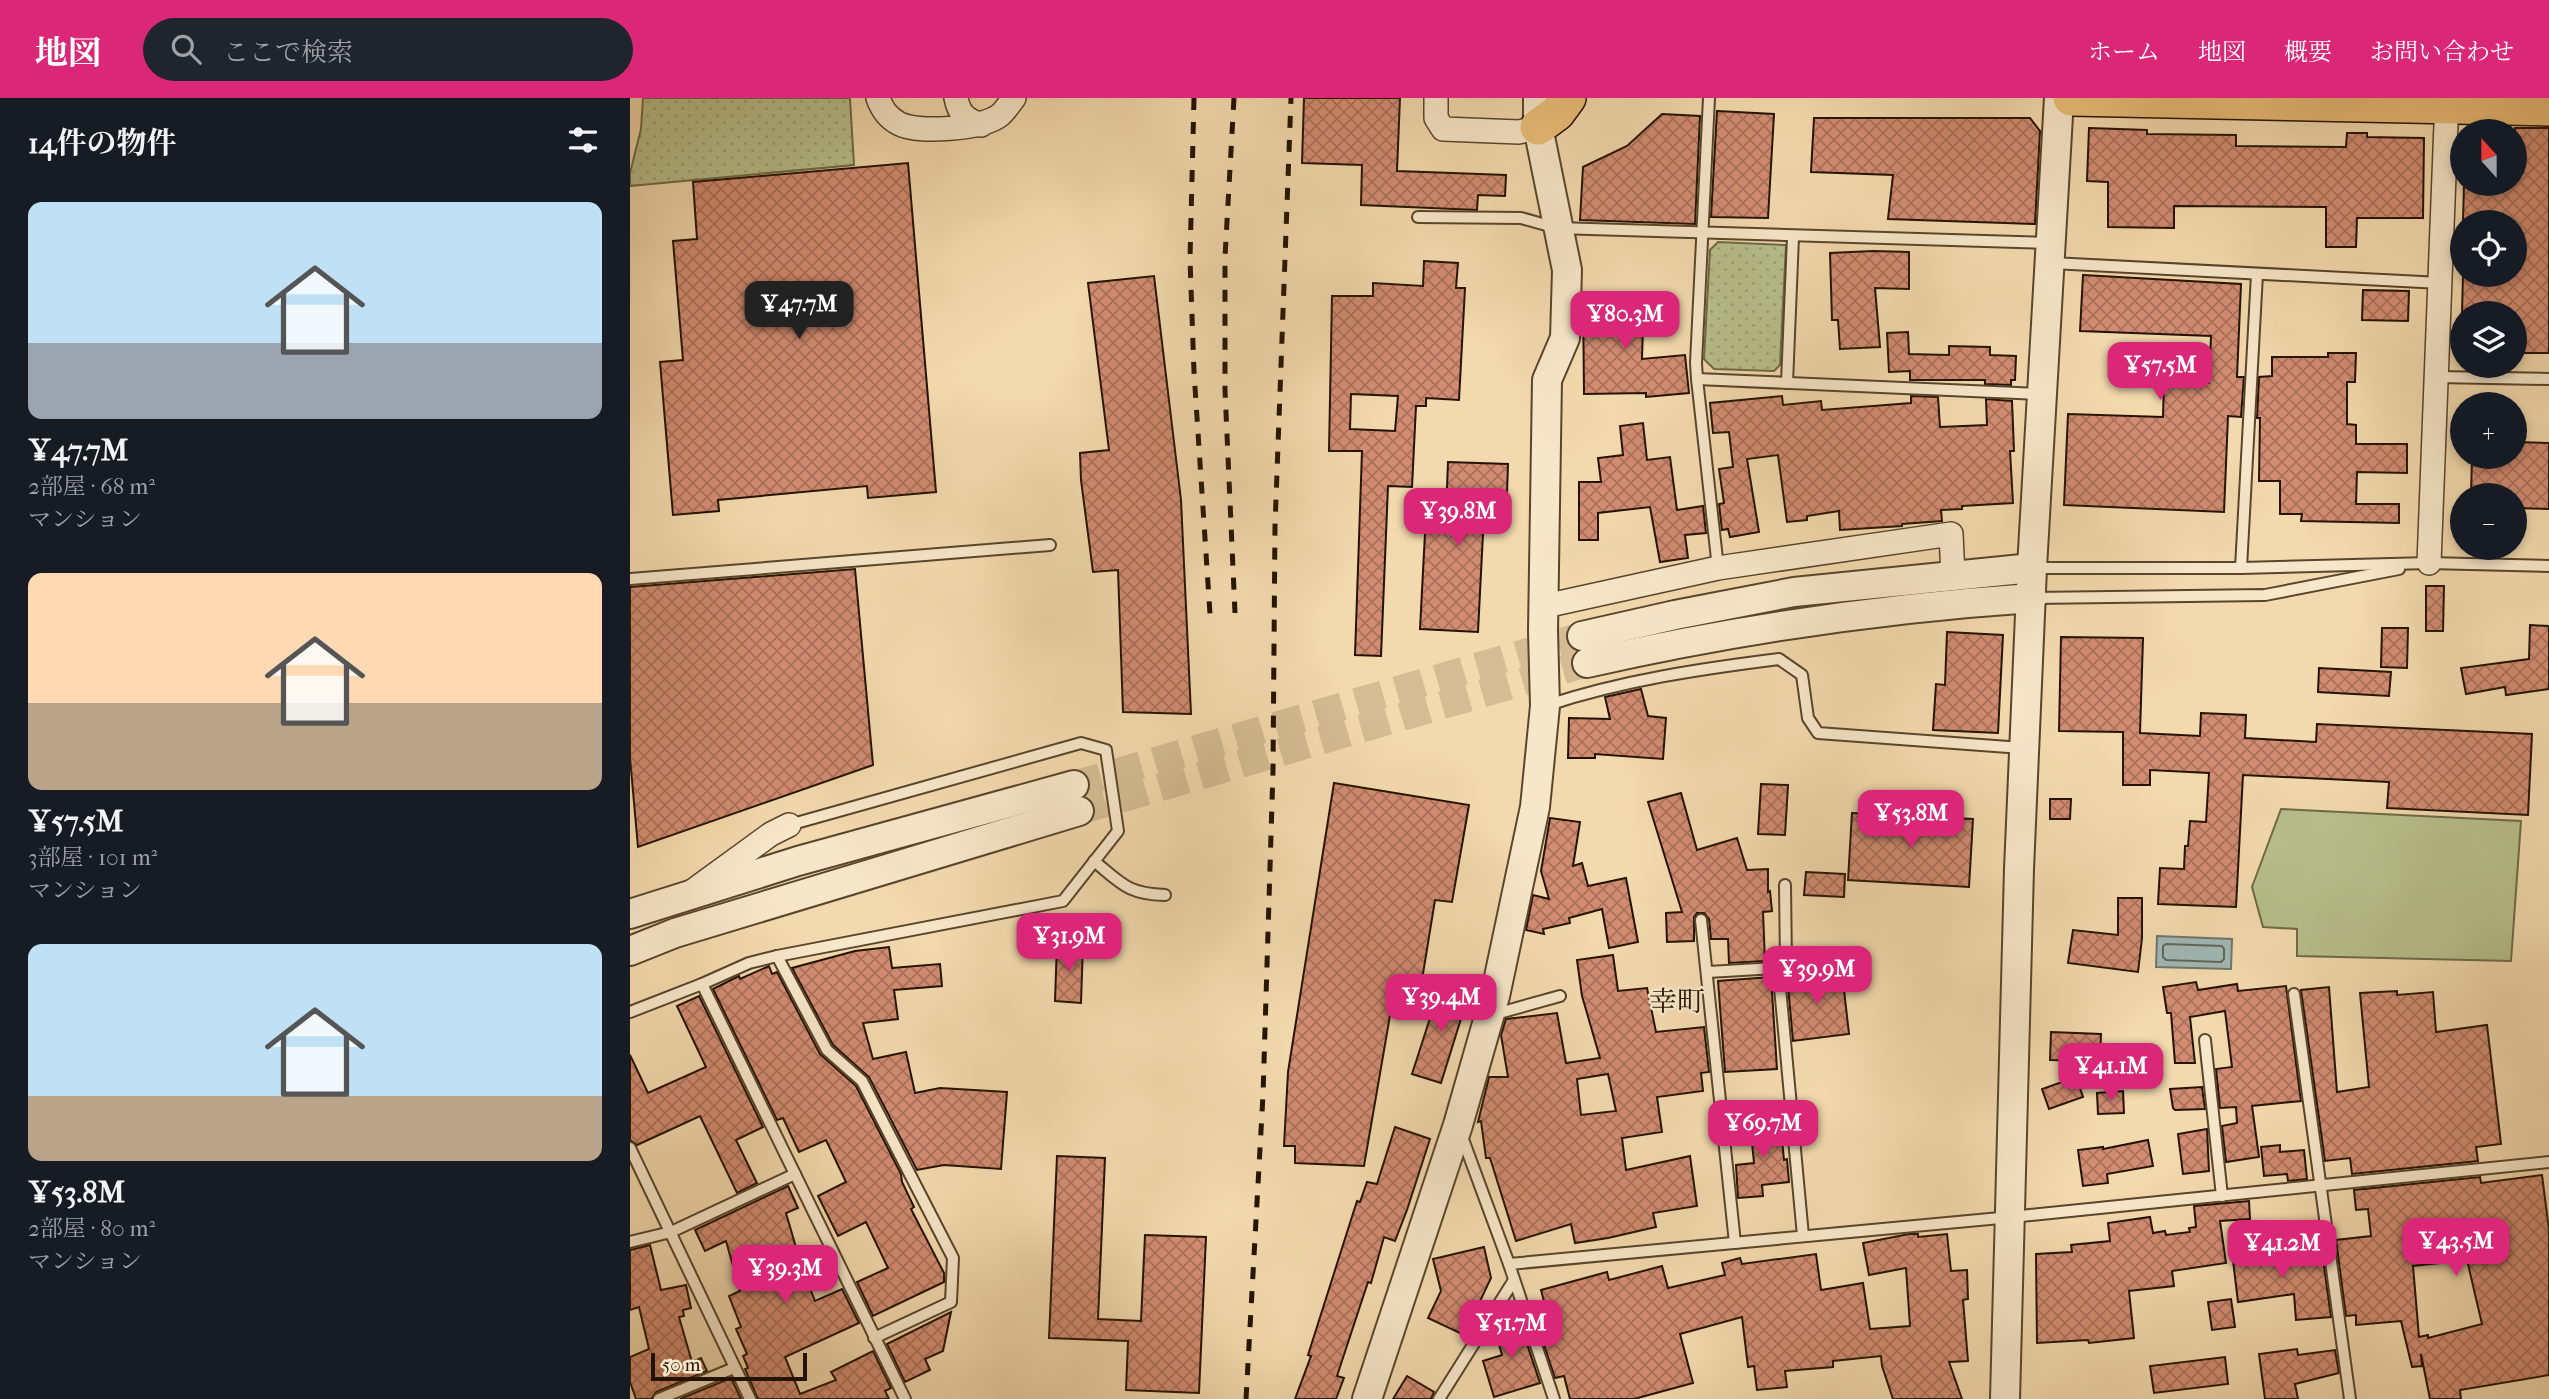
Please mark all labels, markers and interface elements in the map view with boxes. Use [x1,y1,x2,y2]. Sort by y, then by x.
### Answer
search box [143,18,633,81]
icon: search [167,30,205,68]
text: 地図 [35,34,101,73]
text: ここで検索 [223,37,353,68]
text: ホーム [2088,38,2160,66]
text: 地図 [2198,38,2246,66]
text: 概要 [2284,38,2332,66]
text: お問い合わせ [2370,38,2514,66]
north arrow [2450,119,2527,196]
map controls [2450,119,2527,560]
icon: filters [564,121,602,159]
text: 14件の物件 [28,126,176,161]
button: locate [2450,210,2527,287]
icon: home [252,247,378,373]
pin: ¥47.7M [742,282,856,341]
text: ¥47.7M [761,290,837,317]
pin: ¥80.3M [1568,292,1682,351]
text: ¥80.3M [1586,300,1664,327]
button: layers [2450,301,2527,378]
pin: ¥57.5M [2103,342,2217,402]
text: ¥57.5M [2123,351,2197,378]
button: + [2450,392,2527,469]
text: ¥47.7M [28,433,128,468]
text: 2部屋 · 68 m² [28,473,155,500]
button: − [2450,483,2527,560]
pin: ¥39.8M [1401,489,1515,548]
text: ¥39.8M [1420,497,1496,524]
text: マンション [28,506,142,533]
icon: home [252,618,378,744]
pin: ¥53.8M [1854,790,1968,850]
text: ¥53.8M [1874,799,1948,826]
text: ¥57.5M [28,804,123,839]
text: 3部屋 · 101 m² [28,844,157,871]
text: マンション [28,877,142,904]
pin: ¥31.9M [1012,914,1126,973]
text: ¥31.9M [1033,922,1105,949]
pin: ¥39.9M [1760,946,1874,1006]
text: ¥39.9M [1779,955,1855,982]
pin: ¥39.4M [1384,974,1498,1034]
text: ¥39.4M [1401,983,1481,1010]
district label: 幸町 [1649,985,1705,1018]
icon: home [252,989,378,1115]
pin: ¥41.1M [2054,1044,2168,1103]
text: ¥41.1M [2074,1052,2148,1079]
pin: ¥69.7M [1706,1100,1820,1160]
text: ¥69.7M [1724,1109,1802,1136]
text: ¥53.8M [28,1175,125,1210]
text: 2部屋 · 80 m² [28,1215,155,1242]
pin: ¥43.5M [2399,1218,2513,1278]
pin: ¥41.2M [2225,1220,2339,1280]
text: ¥43.5M [2418,1227,2494,1254]
text: ¥41.2M [2244,1229,2320,1256]
pin: ¥39.3M [728,1246,842,1305]
text: マンション [28,1248,142,1275]
text: ¥39.3M [748,1254,822,1281]
pin: ¥51.7M [1454,1300,1568,1360]
text: ¥51.7M [1475,1309,1547,1336]
scale bar [651,1350,807,1382]
text: 50 m [662,1354,701,1376]

